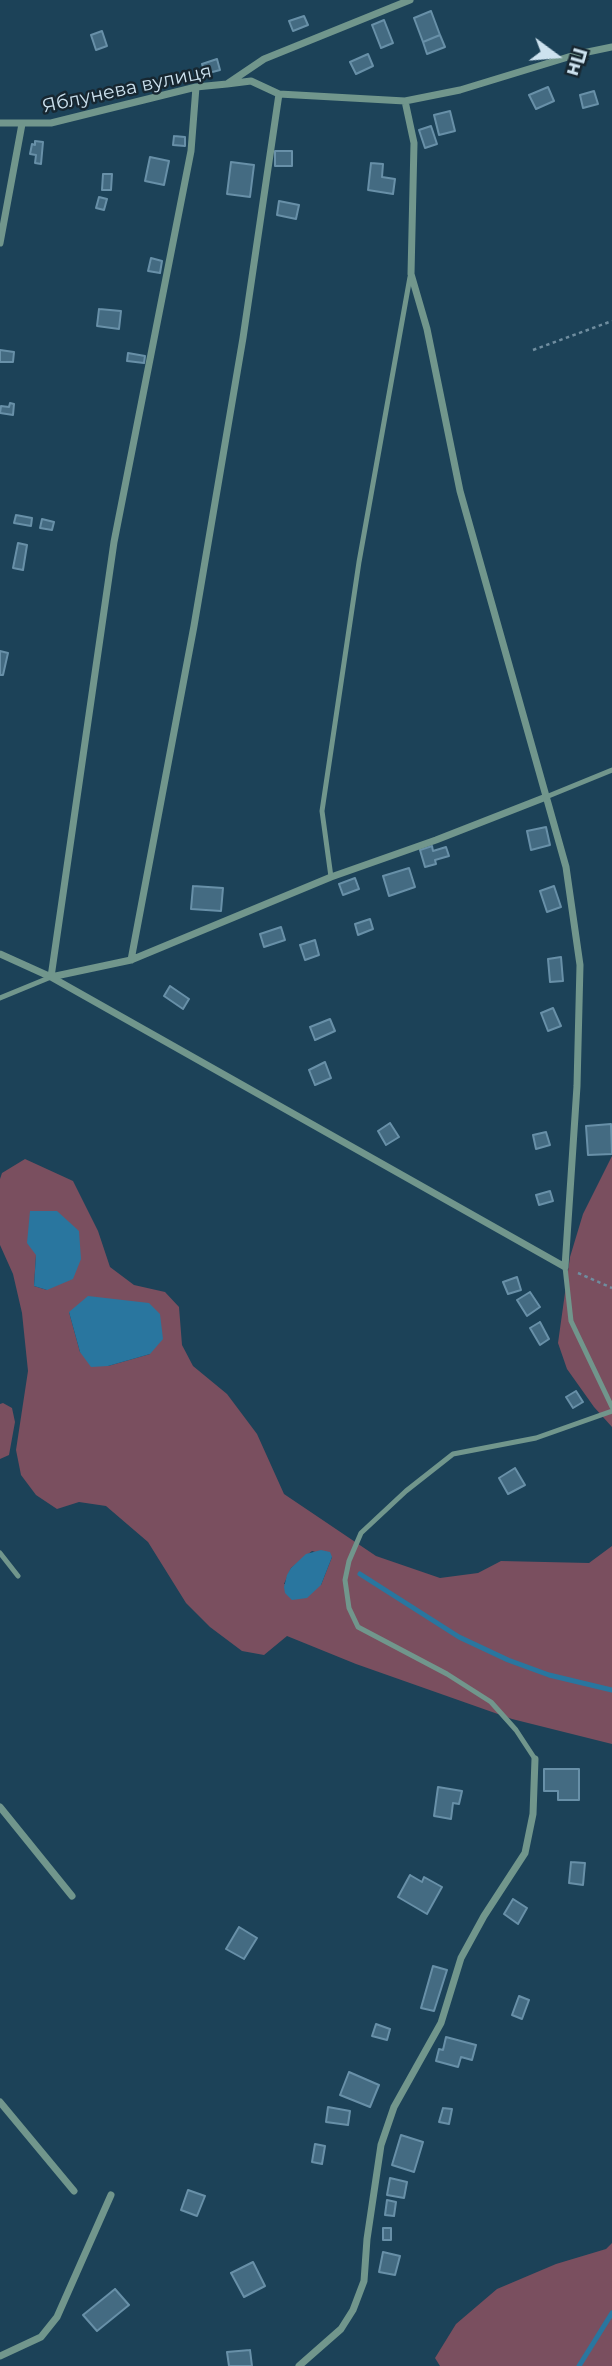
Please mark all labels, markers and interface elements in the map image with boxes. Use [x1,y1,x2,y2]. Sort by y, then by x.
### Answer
north arrow [521,21,591,91]
text: Пн [562,45,592,79]
street label: Яблунева вулиця [40,60,214,118]

